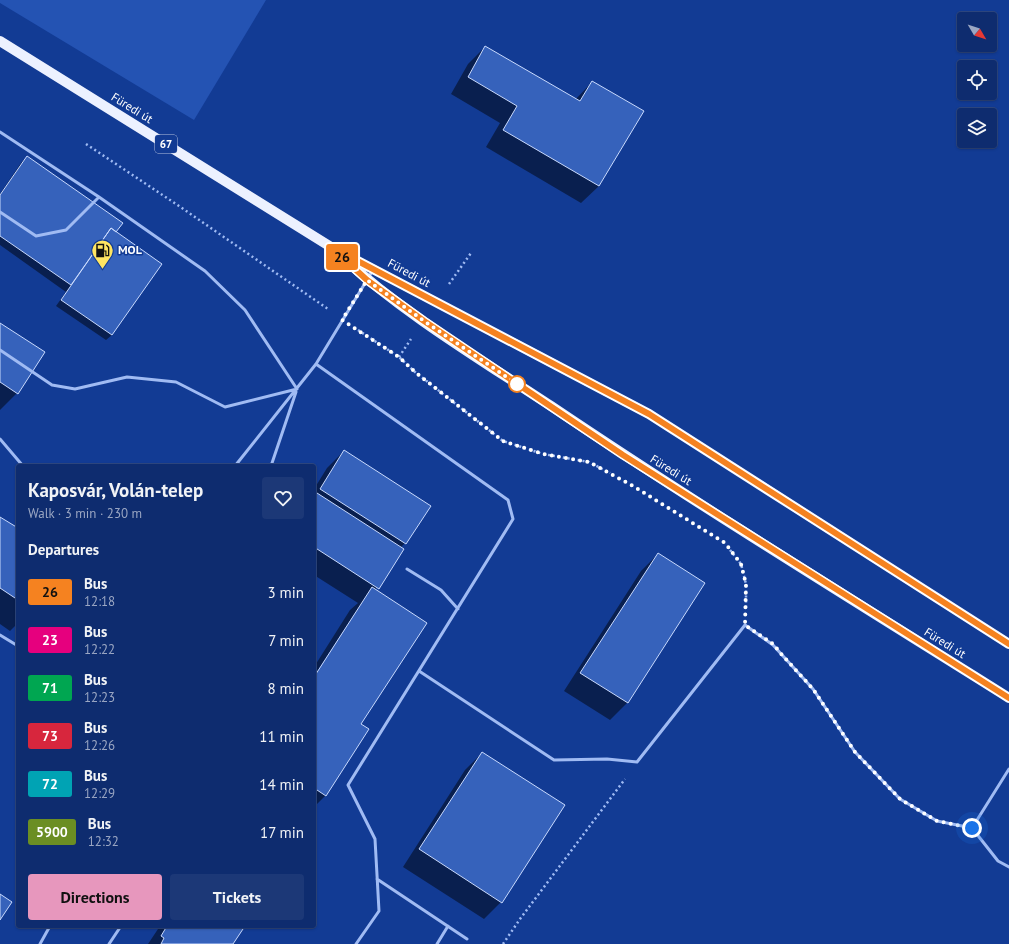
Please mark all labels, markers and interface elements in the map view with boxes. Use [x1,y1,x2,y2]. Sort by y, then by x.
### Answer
north arrow [957,12,997,52]
map controls [957,12,997,148]
button: locate [957,60,997,100]
street label: Füredi út [109,89,156,126]
button: layers [957,108,997,148]
road number: 67 [155,135,177,153]
fuel station icon: MOL [90,237,116,270]
place label: MOL [118,242,143,257]
line badge: 26 [324,244,360,270]
text: 26 [334,248,350,266]
street label: Füredi út [385,255,433,290]
unlabelled marker [508,375,526,393]
street label: Füredi út [648,451,695,488]
button: heart [262,477,304,519]
text: Kaposvár, Volán-telep [28,478,203,502]
text: Walk · 3 min · 230 m [28,505,142,522]
text: Departures [28,540,99,559]
text: Bus [84,574,107,593]
text: 26 [42,583,58,601]
text: 3 min [267,583,304,602]
text: 12:18 [84,593,115,610]
text: Bus [84,622,107,641]
street label: Füredi út [922,624,969,661]
text: 23 [42,631,58,649]
text: 7 min [268,631,304,650]
text: 12:22 [84,641,115,658]
text: Bus [84,670,107,689]
text: 71 [42,679,58,697]
text: 8 min [267,679,304,698]
text: 12:23 [84,689,115,706]
text: Bus [84,718,107,737]
text: 73 [42,727,58,745]
text: 11 min [259,727,304,746]
text: 12:26 [84,737,115,754]
text: Bus [84,766,107,785]
text: 72 [42,775,58,793]
text: 14 min [259,775,304,794]
text: 12:29 [84,785,115,802]
text: Bus [88,814,111,833]
your location [962,818,982,838]
text: 5900 [36,823,68,841]
text: 17 min [260,823,304,842]
text: 12:32 [88,833,119,850]
button: Directions [28,874,162,920]
button: Tickets [170,874,304,920]

